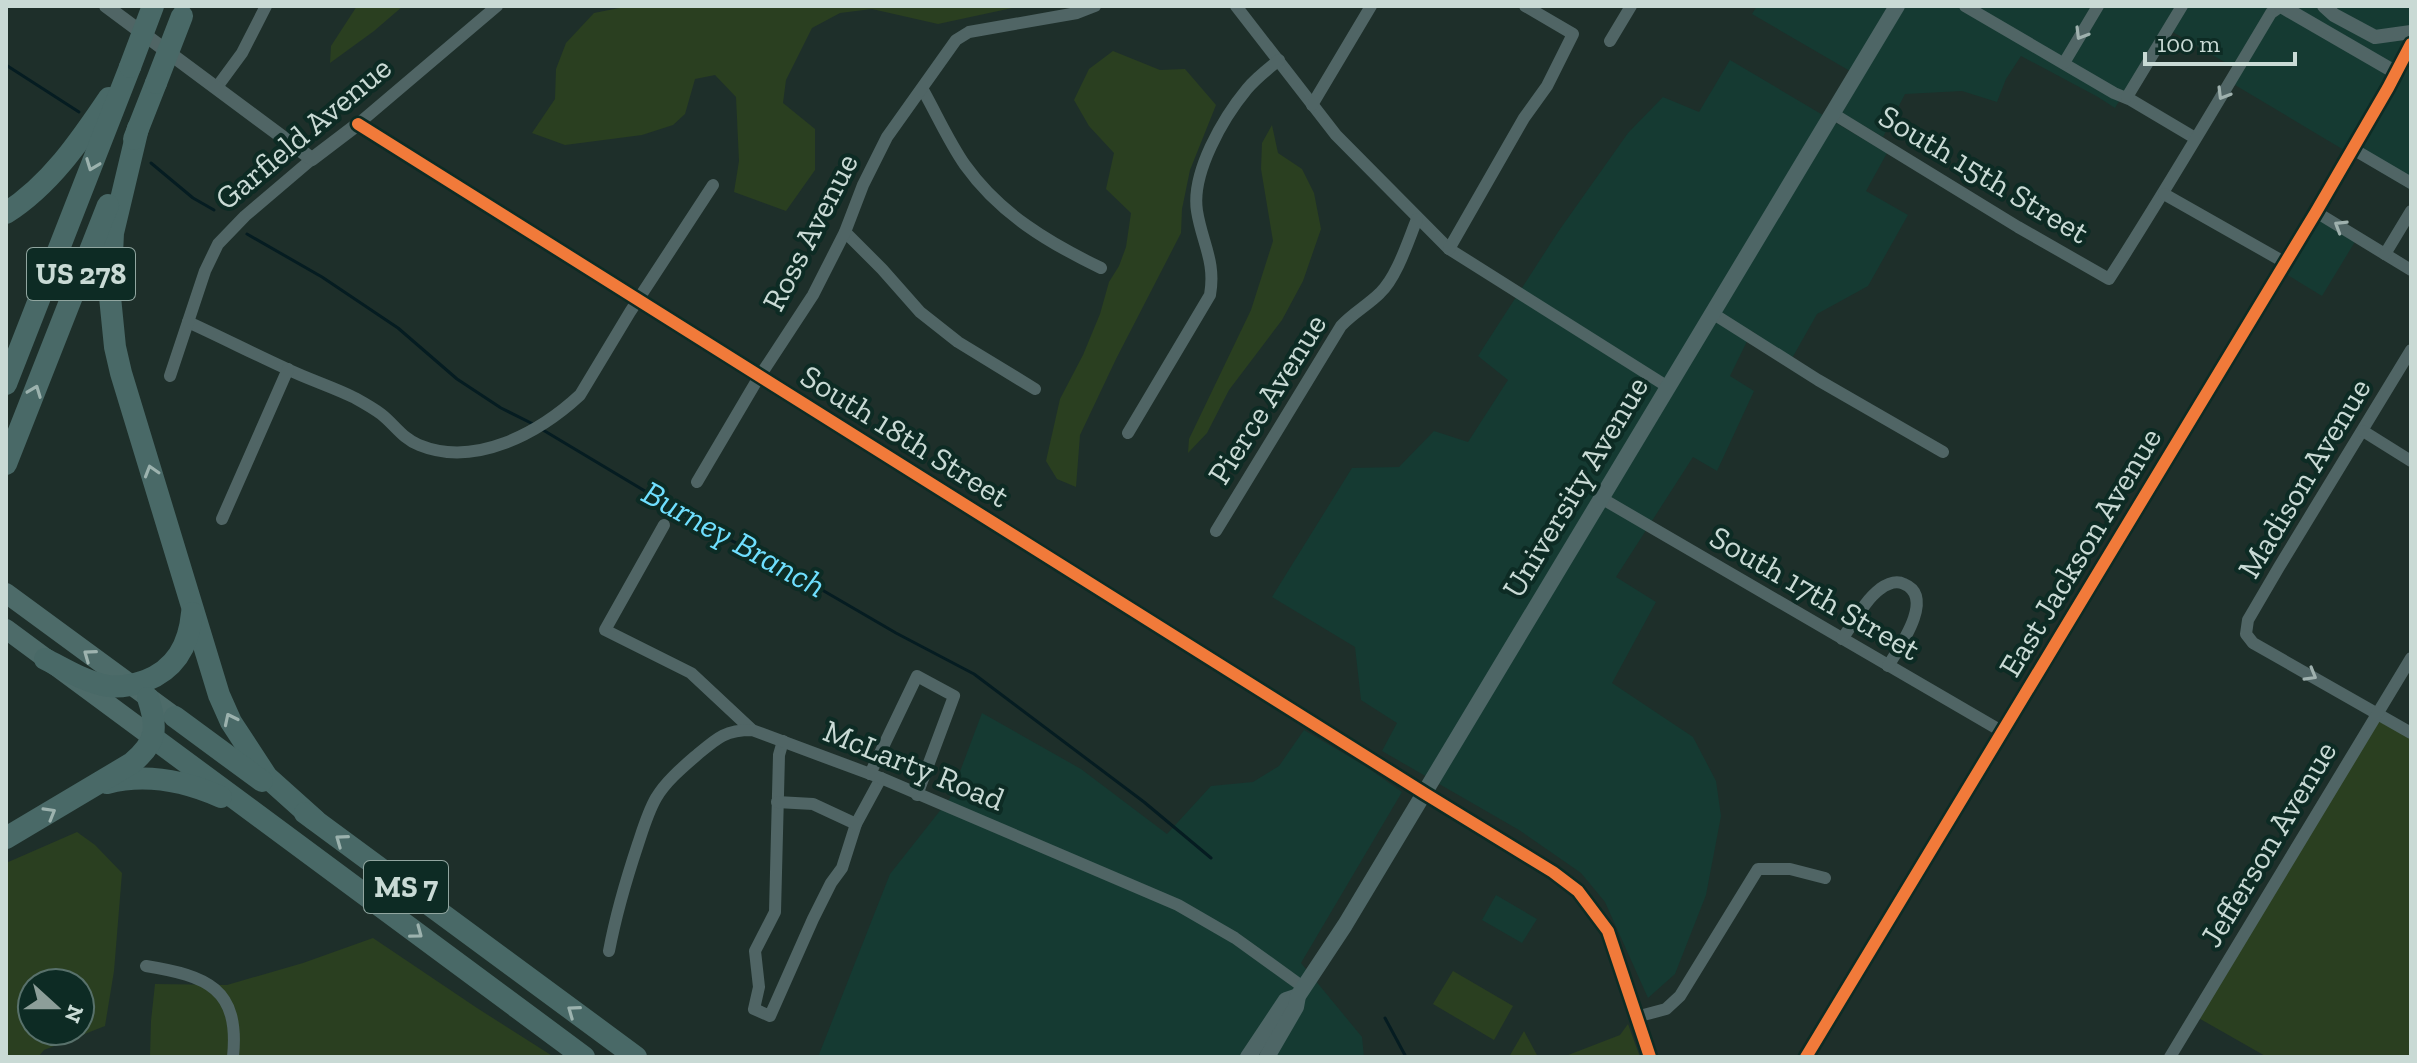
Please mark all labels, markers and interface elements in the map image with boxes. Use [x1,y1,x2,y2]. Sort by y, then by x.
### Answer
scale bar [2145,16,2295,66]
one-way arrow [2075,25,2091,40]
text: 100 m [2157,29,2220,58]
street label: Garfield Avenue [207,48,399,218]
one-way arrow [2217,85,2232,100]
street label: South 15th Street [1872,96,2096,252]
street label: Ross Avenue [754,147,866,317]
one-way arrow [85,157,102,171]
one-way arrow [2334,220,2349,236]
road number: US 278 [27,248,135,300]
street label: Pierce Avenue [1200,307,1334,491]
street label: South 18th Street [794,357,1016,515]
street label: University Avenue [1494,369,1656,605]
street label: Madison Avenue [2229,371,2379,585]
one-way arrow [25,385,41,399]
street label: East Jackson Avenue [1991,421,2169,683]
one-way arrow [144,465,160,478]
water label: Burney Branch [635,472,833,606]
street label: South 17th Street [1703,518,1927,669]
one-way arrow [84,650,98,665]
one-way arrow [2302,665,2316,681]
street label: McLarty Road [818,711,1010,819]
one-way arrow [224,712,240,727]
street label: Jefferson Avenue [2192,734,2344,954]
one-way arrow [41,807,56,823]
one-way arrow [336,835,350,849]
road number: MS 7 [364,861,448,913]
one-way arrow [409,924,423,938]
north arrow [16,967,96,1047]
text: N [59,1001,90,1027]
one-way arrow [567,1006,582,1020]

